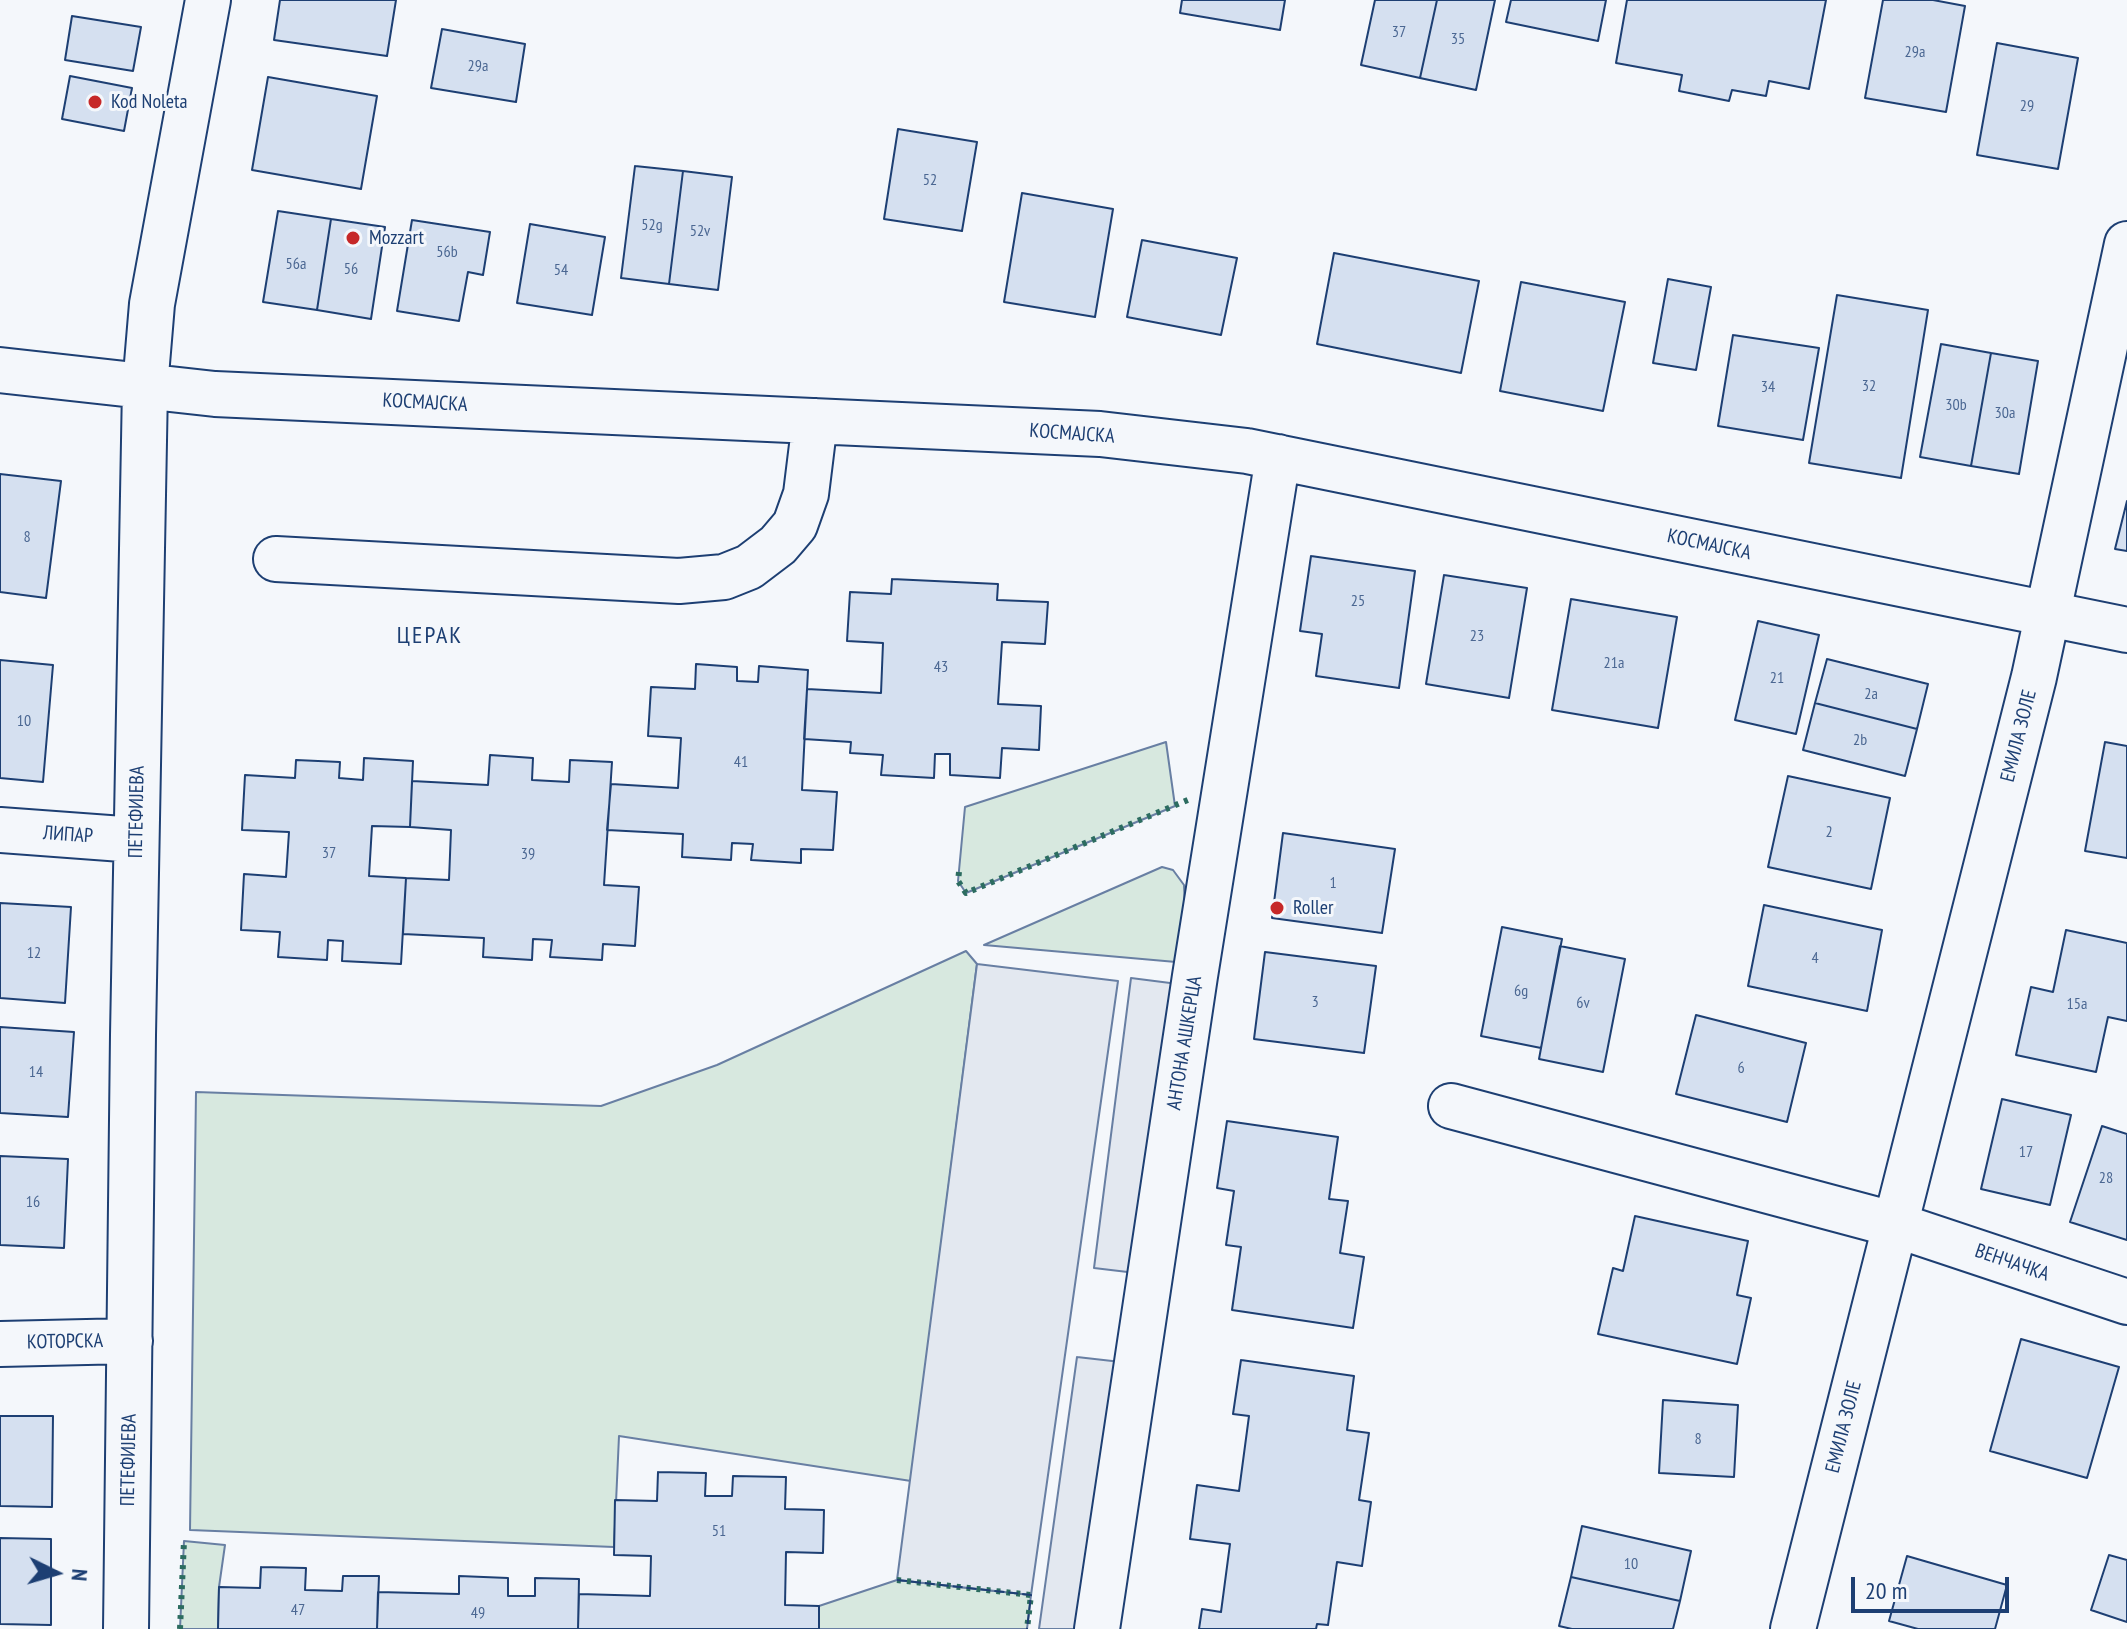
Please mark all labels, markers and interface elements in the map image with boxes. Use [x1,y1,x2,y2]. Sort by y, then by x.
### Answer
house number: 37 [1392,22,1406,42]
house number: 35 [1451,29,1465,49]
house number: 29a [1905,42,1925,62]
house number: 29a [468,56,488,76]
place label: Kod Noleta [111,90,187,114]
marker: Kod Noleta [86,93,104,111]
house number: 29 [2020,96,2034,116]
house number: 52 [923,170,937,190]
house number: 52g [641,215,663,235]
house number: 52v [690,221,710,241]
place label: Mozzart [369,226,424,250]
marker: Mozzart [344,229,362,247]
house number: 56b [436,242,458,262]
house number: 56a [286,254,306,274]
house number: 56 [344,259,358,279]
house number: 54 [554,260,568,280]
house number: 32 [1862,376,1876,396]
house number: 34 [1761,377,1775,397]
street label: КОСМАЈСКА [382,389,468,417]
house number: 30b [1945,395,1967,415]
house number: 30a [1995,403,2015,423]
street label: КОСМАЈСКА [1029,419,1115,449]
street label: КОСМАЈСКА [1665,524,1753,566]
house number: 8 [23,527,31,547]
house number: 25 [1351,591,1365,611]
district label: ЦЕРАК [397,622,463,650]
house number: 23 [1470,626,1484,646]
house number: 21a [1604,653,1624,673]
house number: 43 [934,657,948,677]
house number: 21 [1770,668,1784,688]
house number: 2a [1864,684,1878,704]
street label: ЕМИЛА ЗОЛЕ [1996,687,2042,785]
house number: 10 [17,711,31,731]
house number: 2b [1853,730,1867,750]
house number: 41 [734,752,748,772]
street label: ПЕТЕФИЈЕВА [124,766,150,858]
street label: ЛИПАР [42,821,94,849]
house number: 2 [1825,822,1833,842]
house number: 37 [322,843,336,863]
house number: 39 [521,844,535,864]
house number: 1 [1329,873,1337,893]
place label: Roller [1293,896,1334,920]
marker: Roller [1268,899,1286,917]
house number: 12 [27,943,41,963]
house number: 4 [1811,948,1819,968]
street label: АНТОНА АШКЕРЦА [1163,974,1207,1112]
house number: 6g [1514,981,1528,1001]
house number: 3 [1311,992,1319,1012]
house number: 6v [1576,993,1590,1013]
house number: 15a [2067,994,2087,1014]
house number: 6 [1737,1058,1745,1078]
house number: 14 [29,1062,43,1082]
house number: 17 [2019,1142,2033,1162]
house number: 28 [2099,1168,2113,1188]
house number: 16 [26,1192,40,1212]
street label: ВЕНЧАЧКА [1972,1239,2052,1287]
street label: КОТОРСКА [27,1329,103,1355]
street label: ЕМИЛА ЗОЛЕ [1821,1378,1867,1476]
street label: ПЕТЕФИЈЕВА [116,1414,142,1506]
house number: 8 [1694,1429,1702,1449]
house number: 51 [712,1521,726,1541]
north arrow [16,1533,96,1613]
house number: 10 [1624,1554,1638,1574]
scale bar [1855,1561,2013,1611]
text: N [65,1568,94,1582]
text: 20 m [1865,1575,1907,1606]
house number: 47 [291,1600,305,1620]
house number: 49 [471,1603,485,1623]

